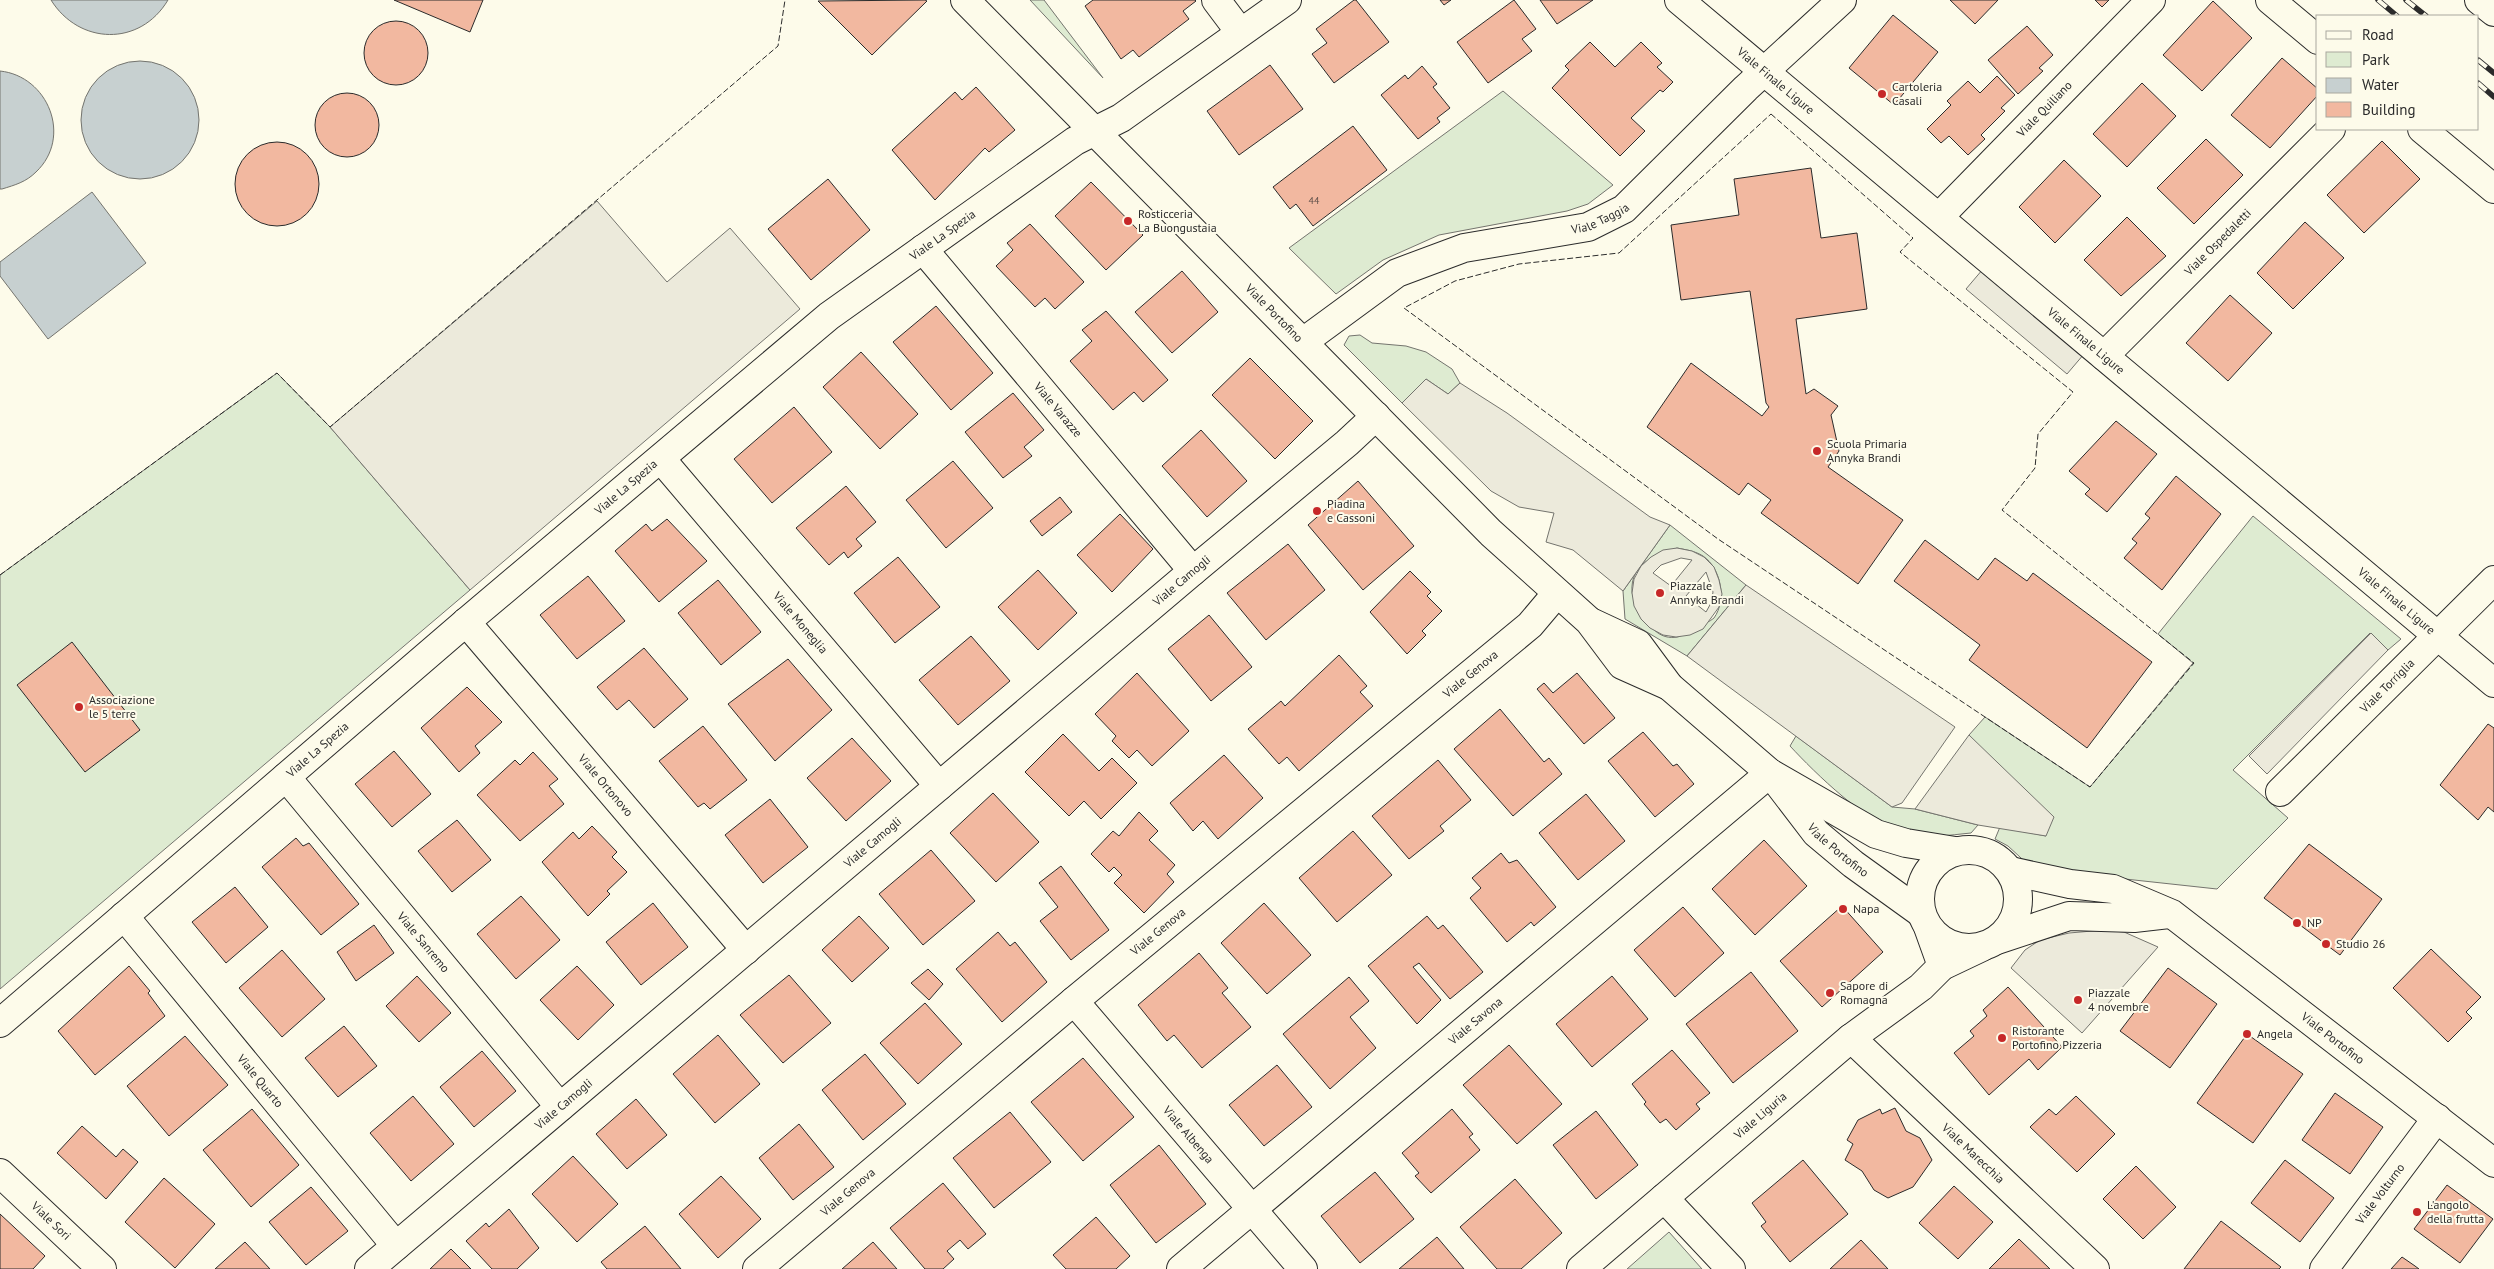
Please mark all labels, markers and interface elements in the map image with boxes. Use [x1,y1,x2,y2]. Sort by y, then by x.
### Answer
legend [2316,15,2479,130]
text: Road [2362,25,2394,44]
street label: Viale Finale Ligure [1733,43,1818,117]
text: Park [2362,50,2390,69]
text: Water [2362,75,2399,94]
street label: Viale Quiliano [2013,77,2075,141]
place label: Cartoleria Casali [1892,79,1942,108]
marker: Cartoleria Casali [1876,88,1888,100]
text: Building [2362,100,2416,119]
house number: 44 [1309,194,1320,207]
street label: Viale Taggia [1569,200,1632,237]
street label: Viale Ospedaletti [2180,205,2254,279]
street label: Viale La Spezia [906,206,978,264]
place label: Rosticceria La Buongustaia [1138,206,1217,235]
marker: Rosticceria La Buongustaia [1122,215,1134,227]
street label: Viale Portofino [1242,280,1306,345]
street label: Viale Finale Ligure [2044,303,2128,377]
street label: Viale Varazze [1030,378,1086,440]
place label: Scuola Primaria Annyka Brandi [1827,436,1907,465]
marker: Scuola Primaria Annyka Brandi [1811,445,1823,457]
street label: Viale La Spezia [590,456,660,518]
place label: Piadina e Cassoni [1327,496,1375,525]
marker: Piadina e Cassoni [1311,505,1323,517]
street label: Viale Camogli [1149,552,1213,610]
street label: Viale Finale Ligure [2354,564,2438,637]
place label: Piazzale Annyka Brandi [1670,578,1744,607]
marker: Piazzale Annyka Brandi [1654,587,1666,599]
street label: Viale Moneglia [770,588,831,657]
street label: Viale Genova [1439,647,1501,701]
street label: Viale Torriglia [2356,655,2417,716]
place label: Associazione le 5 terre [89,692,155,721]
marker: Associazione le 5 terre [73,701,85,713]
street label: Viale La Spezia [282,718,352,781]
street label: Viale Ortonovo [575,750,637,819]
street label: Viale Camogli [840,813,904,871]
street label: Viale Portofino [1804,819,1872,880]
place label: Napa [1853,901,1880,916]
marker: Napa [1837,903,1849,915]
street label: Viale Genova [1126,904,1188,959]
street label: Viale Sanremo [394,908,453,975]
place label: NP [2307,915,2322,930]
marker: NP [2291,917,2303,929]
place label: Studio 26 [2336,936,2385,951]
marker: Studio 26 [2320,938,2332,950]
place label: Sapore di Romagna [1840,978,1888,1007]
place label: Piazzale 4 novembre [2088,985,2149,1014]
marker: Sapore di Romagna [1824,987,1836,999]
street label: Viale Savona [1444,994,1505,1048]
marker: Piazzale 4 novembre [2072,994,2084,1006]
street label: Viale Portofino [2298,1008,2368,1067]
place label: Ristorante Portofino Pizzeria [2012,1023,2102,1052]
place label: Angela [2257,1026,2293,1041]
marker: Angela [2241,1028,2253,1040]
marker: Ristorante Portofino Pizzeria [1996,1032,2008,1044]
street label: Viale Quarto [234,1050,287,1110]
street label: Viale Camogli [531,1075,595,1133]
street label: Viale Liguria [1730,1089,1789,1143]
street label: Viale Albenga [1159,1102,1217,1166]
street label: Viale Marecchia [1938,1119,2008,1186]
street label: Viale Volturno [2352,1160,2408,1228]
street label: Viale Genova [816,1164,878,1220]
place label: L'angolo della frutta [2427,1197,2484,1226]
street label: Viale Sori [28,1198,74,1243]
marker: L'angolo della frutta [2411,1206,2423,1218]

